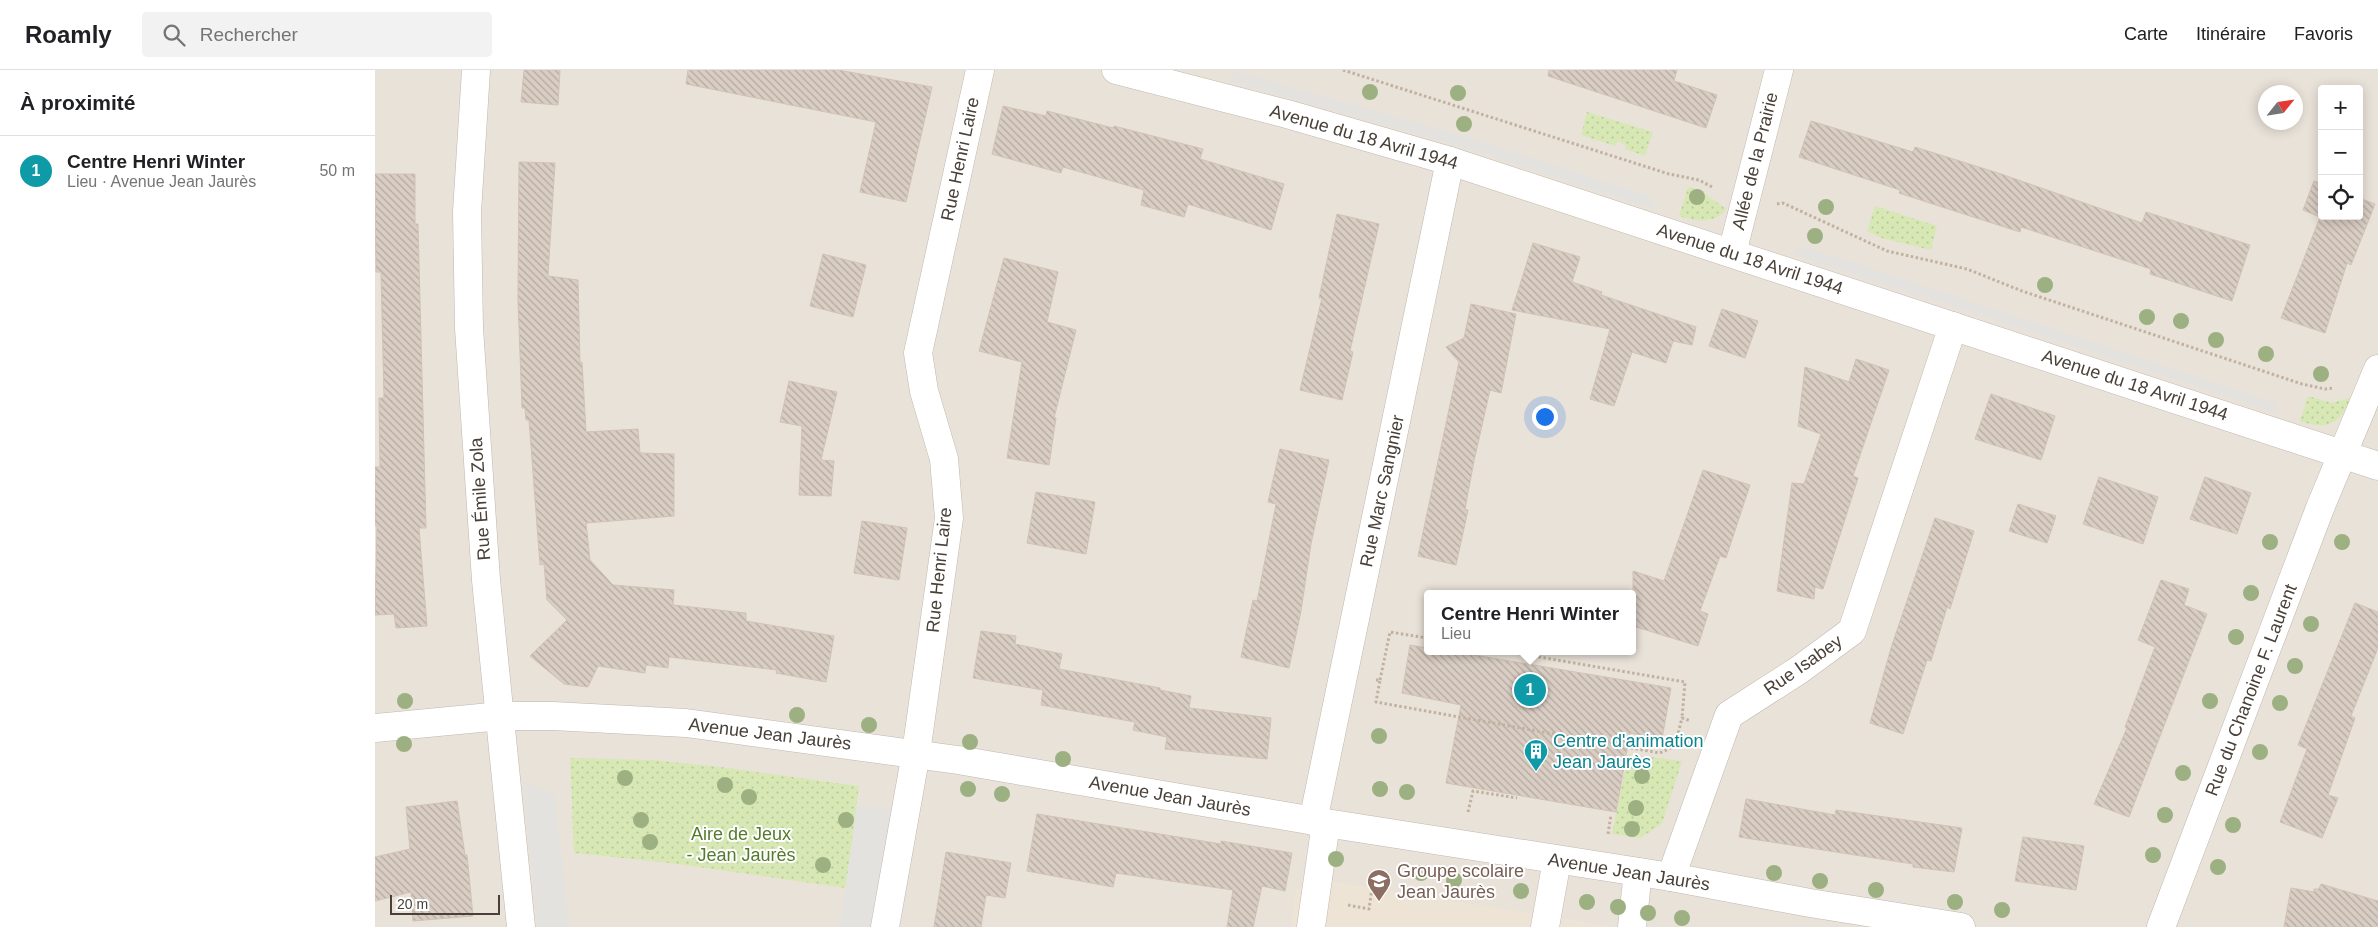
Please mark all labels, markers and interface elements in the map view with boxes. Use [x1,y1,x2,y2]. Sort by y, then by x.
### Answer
search box [142,12,492,57]
text: Roamly [25,21,112,48]
icon: search [160,21,188,49]
text: Rechercher [200,24,298,45]
text: Carte [2124,24,2168,44]
text: Itinéraire [2196,24,2266,44]
text: Favoris [2294,24,2353,44]
north arrow [2258,85,2303,130]
map controls [2318,85,2363,220]
button: + [2318,85,2363,130]
street label: Allée de la Prairie [1728,90,1782,232]
text: À proximité [20,91,136,114]
street label: Rue Henri Laire [937,95,983,223]
street label: Avenue du 18 Avril 1944 [1268,101,1460,173]
button: − [2318,130,2363,175]
text: Centre Henri Winter [67,151,245,172]
text: 1 [32,162,40,179]
text: 50 m [319,162,355,179]
text: Lieu · Avenue Jean Jaurès [67,173,256,190]
button: locate [2318,175,2363,220]
street label: Avenue du 18 Avril 1944 [1654,219,1846,299]
street label: Avenue du 18 Avril 1944 [2039,345,2231,425]
your location [1532,404,1558,430]
street label: Rue Marc Sangnier [1356,413,1408,569]
street label: Rue Émile Zola [466,436,494,561]
street label: Rue Henri Laire [922,506,956,634]
street label: Rue du Chanoine F. Laurent [2201,581,2301,799]
popup [1424,590,1636,655]
text: Centre Henri Winter [1441,603,1619,624]
text: Lieu [1441,625,1471,642]
street label: Rue Isabey [1760,631,1846,699]
pin: 1 [1514,671,1546,709]
street label: Avenue Jean Jaurès [687,714,853,754]
place label: Centre d'animation Jean Jaurès [1553,731,1704,772]
building icon: Centre d'animation Jean Jaurès [1523,738,1549,772]
street label: Avenue Jean Jaurès [1088,772,1252,820]
park label: Aire de Jeux - Jean Jaurès [686,824,796,865]
street label: Avenue Jean Jaurès [1547,849,1711,895]
place label: Groupe scolaire Jean Jaurès [1397,861,1524,902]
school or university icon: Groupe scolaire Jean Jaurès [1366,868,1392,902]
scale bar [390,892,500,915]
text: 20 m [397,896,428,912]

